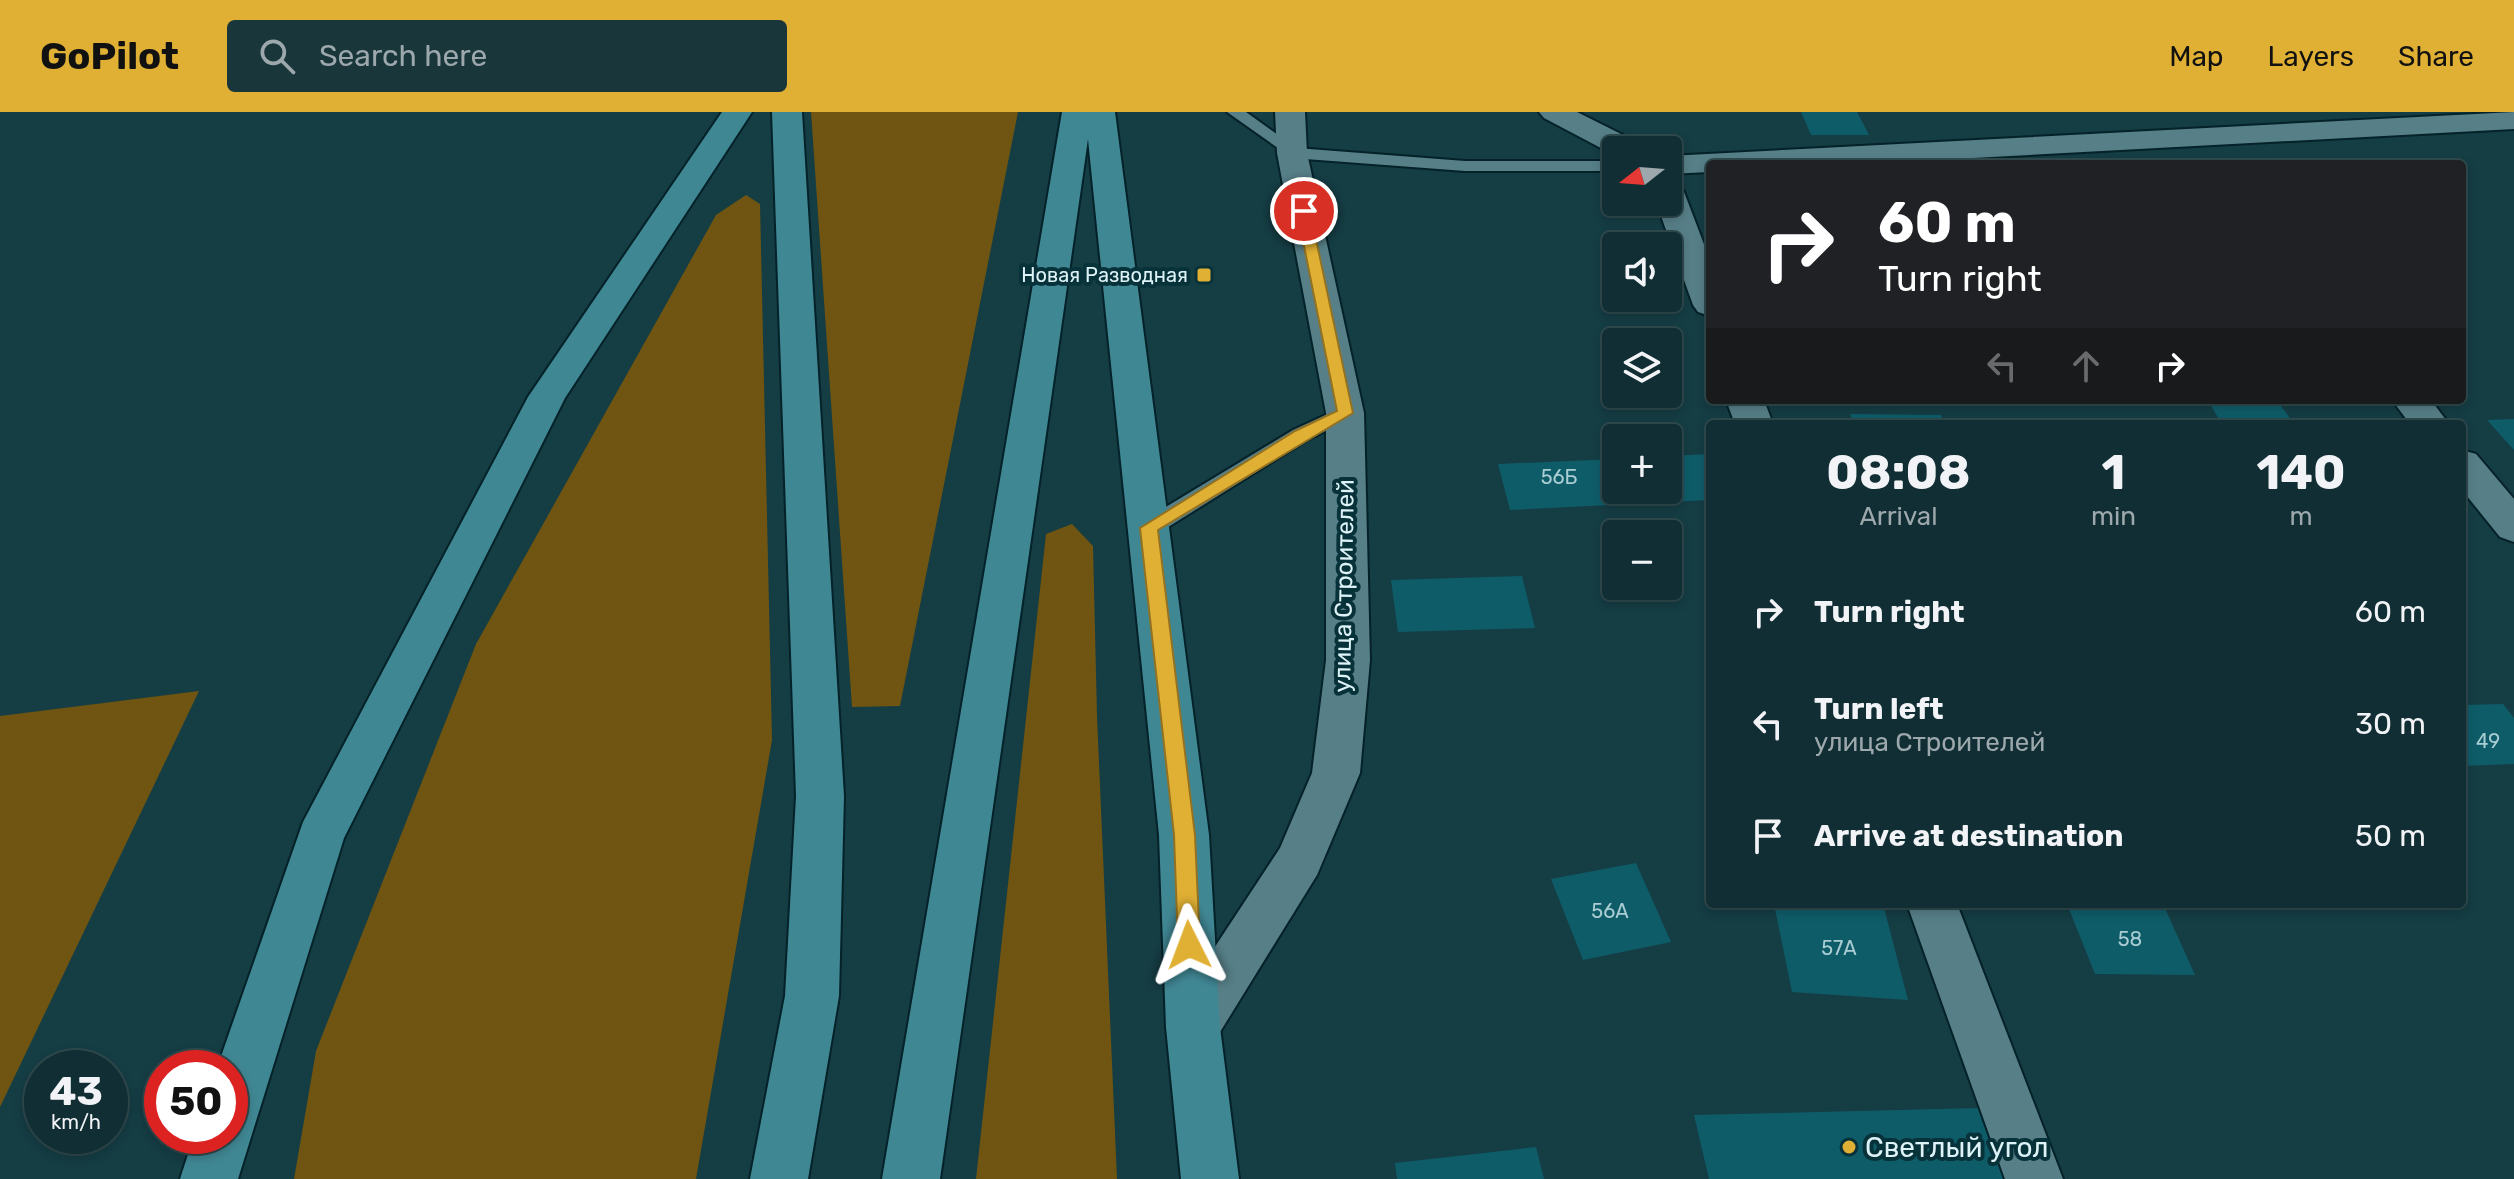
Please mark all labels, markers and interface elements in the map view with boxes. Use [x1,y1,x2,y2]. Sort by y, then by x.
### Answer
search box [227,20,787,92]
text: GoPilot [40,33,179,79]
icon: search [255,34,299,78]
text: Search here [319,38,487,74]
text: Map [2169,40,2224,73]
text: Layers [2268,40,2354,73]
text: Share [2398,40,2474,73]
north arrow [1602,136,1682,216]
map controls [1602,136,1682,600]
pin [1270,177,1338,245]
icon: arrive [1282,189,1326,233]
text: 60 m [1878,190,2016,256]
icon: right [1746,192,1850,296]
button: sound [1602,232,1682,312]
text: Turn right [1878,257,2042,300]
place label: Новая Разводная [1021,263,1188,287]
marker: Новая Разводная [1195,266,1213,284]
button: layers [1602,328,1682,408]
icon: left [1980,344,2024,388]
icon: ahead [2064,344,2108,388]
icon: right [2148,344,2192,388]
button: + [1602,424,1682,504]
text: 08:08 [1826,444,1971,501]
text: 1 [2102,444,2125,501]
text: 140 [2256,444,2346,501]
house number: 56Б [1541,465,1578,489]
street label: улица Строителей [1328,479,1360,693]
text: Arrival [1859,501,1937,532]
text: min [2091,501,2136,532]
text: m [2289,501,2313,532]
button: − [1602,520,1682,600]
icon: right [1746,590,1790,634]
text: Turn right [1814,594,1965,630]
text: 60 m [2355,594,2426,630]
text: Turn left [1814,691,1944,727]
icon: left [1746,702,1790,746]
text: 30 m [2355,706,2426,742]
text: улица Строителей [1814,727,2045,758]
house number: 49 [2476,729,2500,753]
icon: arrive [1746,814,1790,858]
text: Arrive at destination [1814,818,2124,854]
text: 50 m [2355,818,2426,854]
house number: 56А [1591,899,1629,923]
position arrow [1147,903,1231,987]
house number: 58 [2118,927,2142,951]
house number: 57А [1821,936,1857,960]
speed limit sign: 50 [144,1050,248,1154]
text: 43 [49,1068,103,1115]
text: km/h [51,1110,101,1134]
place label: Светлый угол [1865,1131,2048,1164]
marker: Светлый угол [1840,1138,1858,1156]

